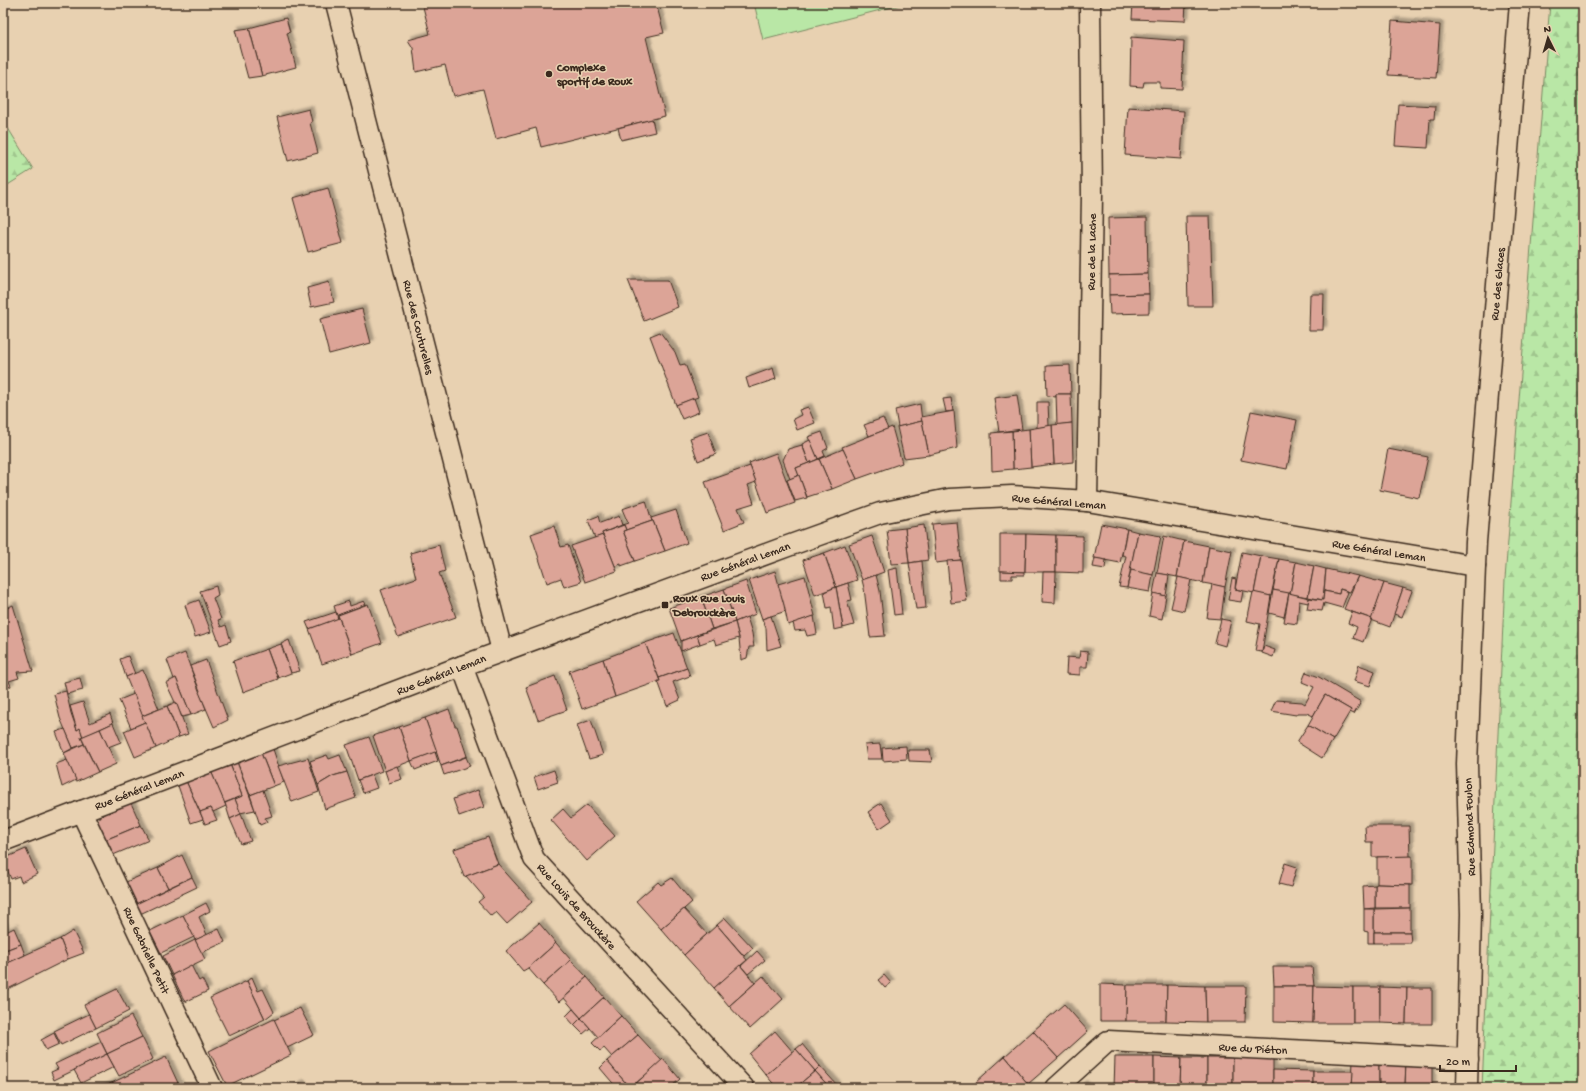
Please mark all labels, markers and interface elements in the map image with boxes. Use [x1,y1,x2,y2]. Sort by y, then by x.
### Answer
north arrow [1528,18,1568,58]
text: N [1543,24,1551,36]
place label: Complexe sportif de Roux [556,62,633,90]
marker: Complexe sportif de Roux [544,69,554,79]
street label: Rue de la Lache [1085,213,1101,291]
street label: Rue des Glaces [1489,247,1509,321]
street label: Rue des Couturelles [399,279,436,377]
street label: Rue Général Leman [1011,492,1107,514]
street label: Rue Général Leman [1331,538,1427,566]
street label: Rue Général Leman [699,540,793,586]
place label: Roux Rue Louis Debrouckère [672,593,745,621]
marker: Roux Rue Louis Debrouckère [660,600,670,610]
street label: Rue Général Leman [395,652,489,699]
street label: Rue Général Leman [93,767,187,814]
street label: Rue Edmond Foulon [1462,777,1480,876]
street label: Rue Louis de Brouckère [533,861,619,954]
street label: Rue Gabrielle Petit [119,905,172,997]
street label: Rue du Piéton [1218,1041,1288,1059]
scale bar [1440,1047,1516,1073]
text: 20 m [1446,1056,1471,1070]

